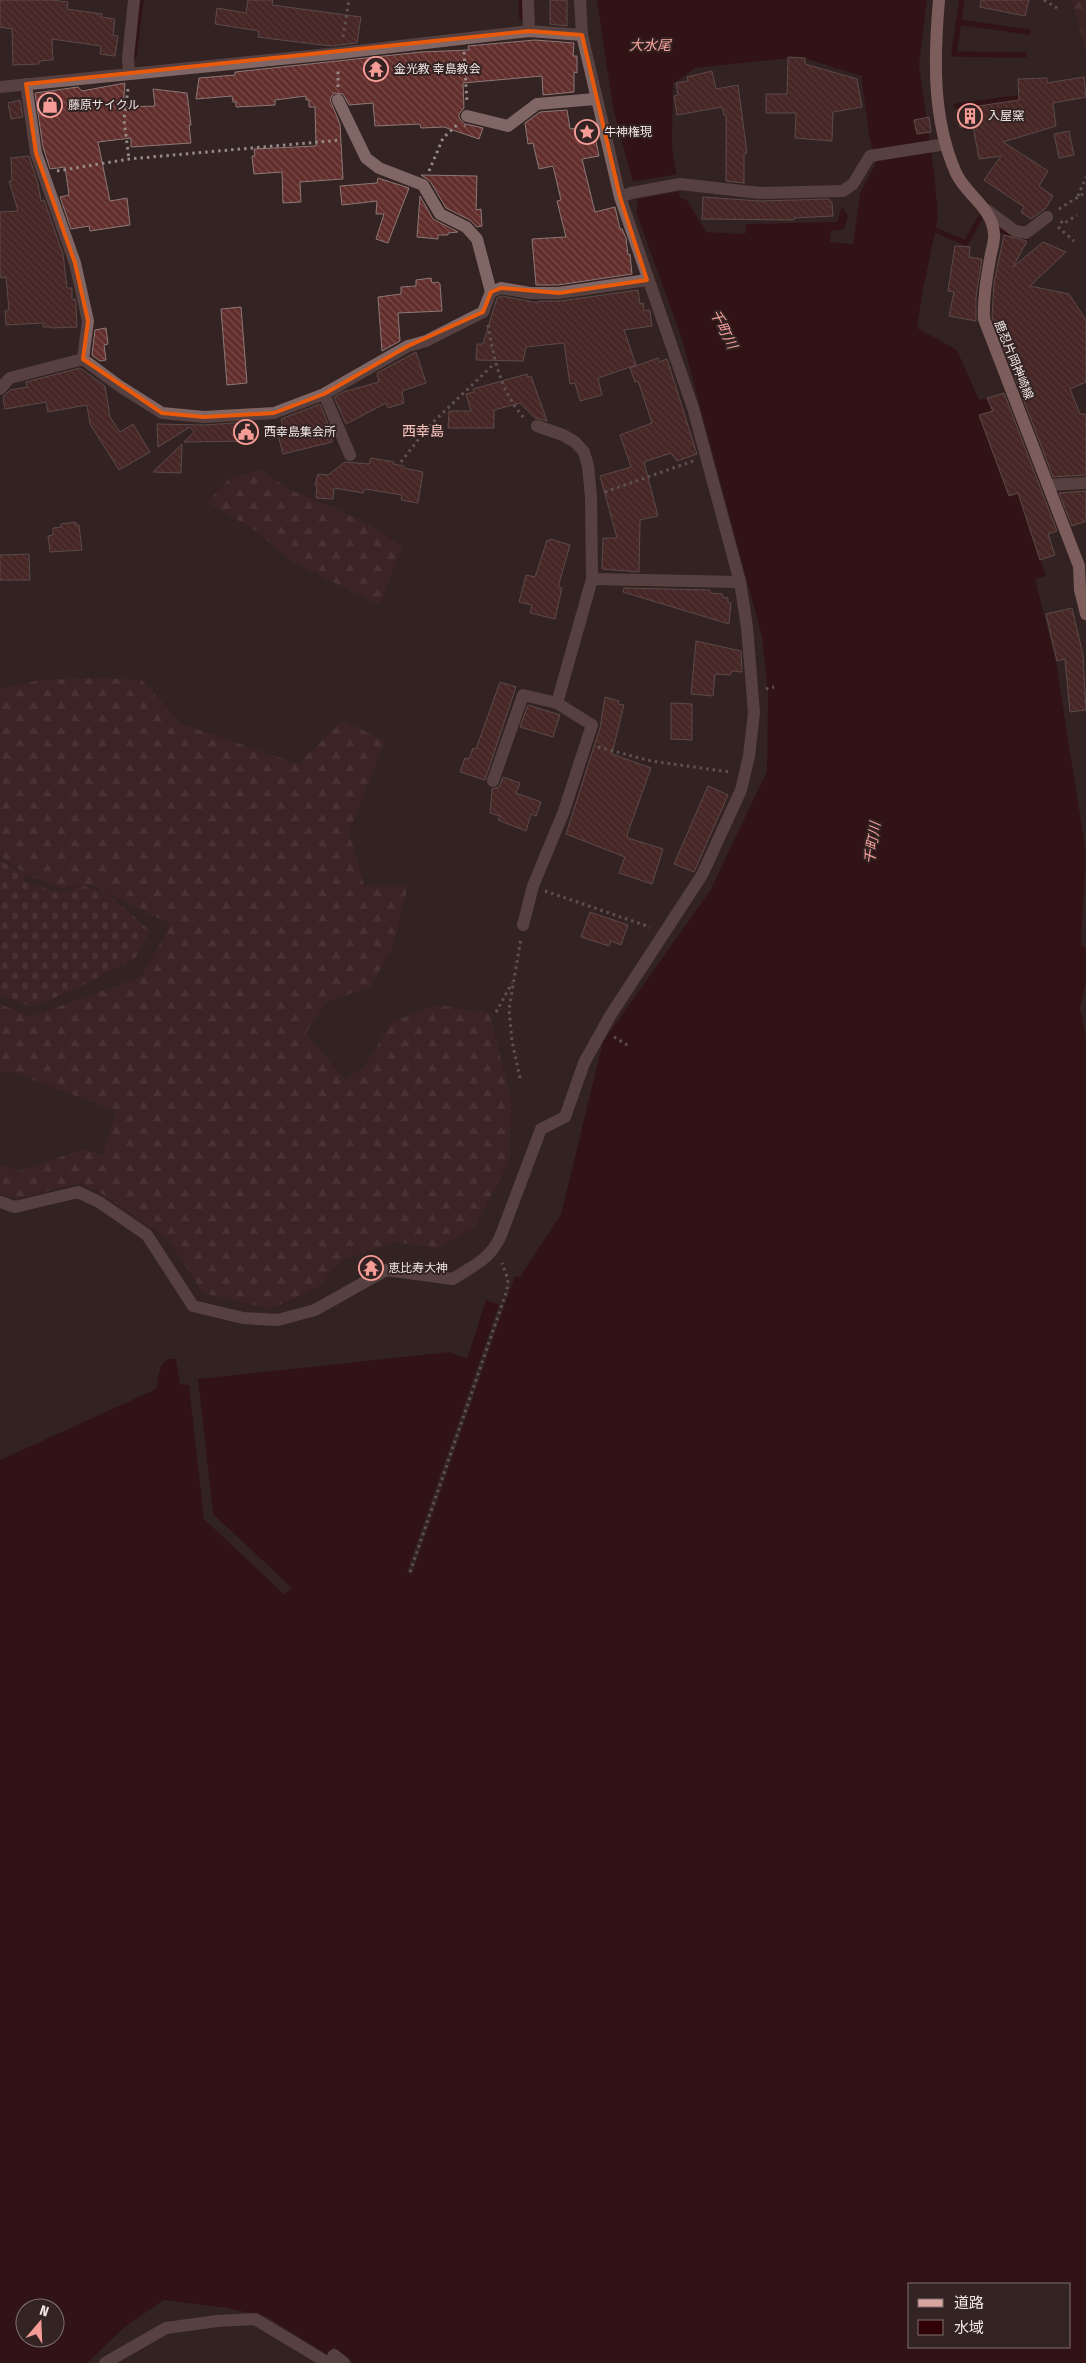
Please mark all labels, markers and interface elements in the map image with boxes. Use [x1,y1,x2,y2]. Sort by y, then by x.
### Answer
water label: 大水尾 [629,37,673,54]
temple icon: 金光教 幸島教会 [363,56,389,82]
place label: 金光教 幸島教会 [394,62,481,76]
shop icon: 藤原サイクル [37,92,63,118]
place label: 藤原サイクル [68,98,139,112]
building icon: 入屋窯 [957,103,983,129]
place label: 入屋窯 [988,109,1024,123]
place icon: 牛神権現 [574,119,600,145]
place label: 牛神権現 [604,125,652,139]
water label: 千町川 [706,307,742,354]
street label: 鹿忍片岡神崎線 [992,318,1036,402]
public building icon: 西幸島集会所 [233,419,259,445]
district label: 西幸島 [402,423,444,440]
place label: 西幸島集会所 [264,425,336,439]
water label: 千町川 [861,819,884,865]
temple icon: 恵比寿大神 [358,1255,384,1281]
place label: 恵比寿大神 [388,1261,448,1275]
legend [908,2283,1071,2348]
text: 道路 [954,2294,984,2312]
north arrow [15,2298,65,2348]
text: N [37,2302,51,2321]
text: 水域 [954,2319,984,2337]

